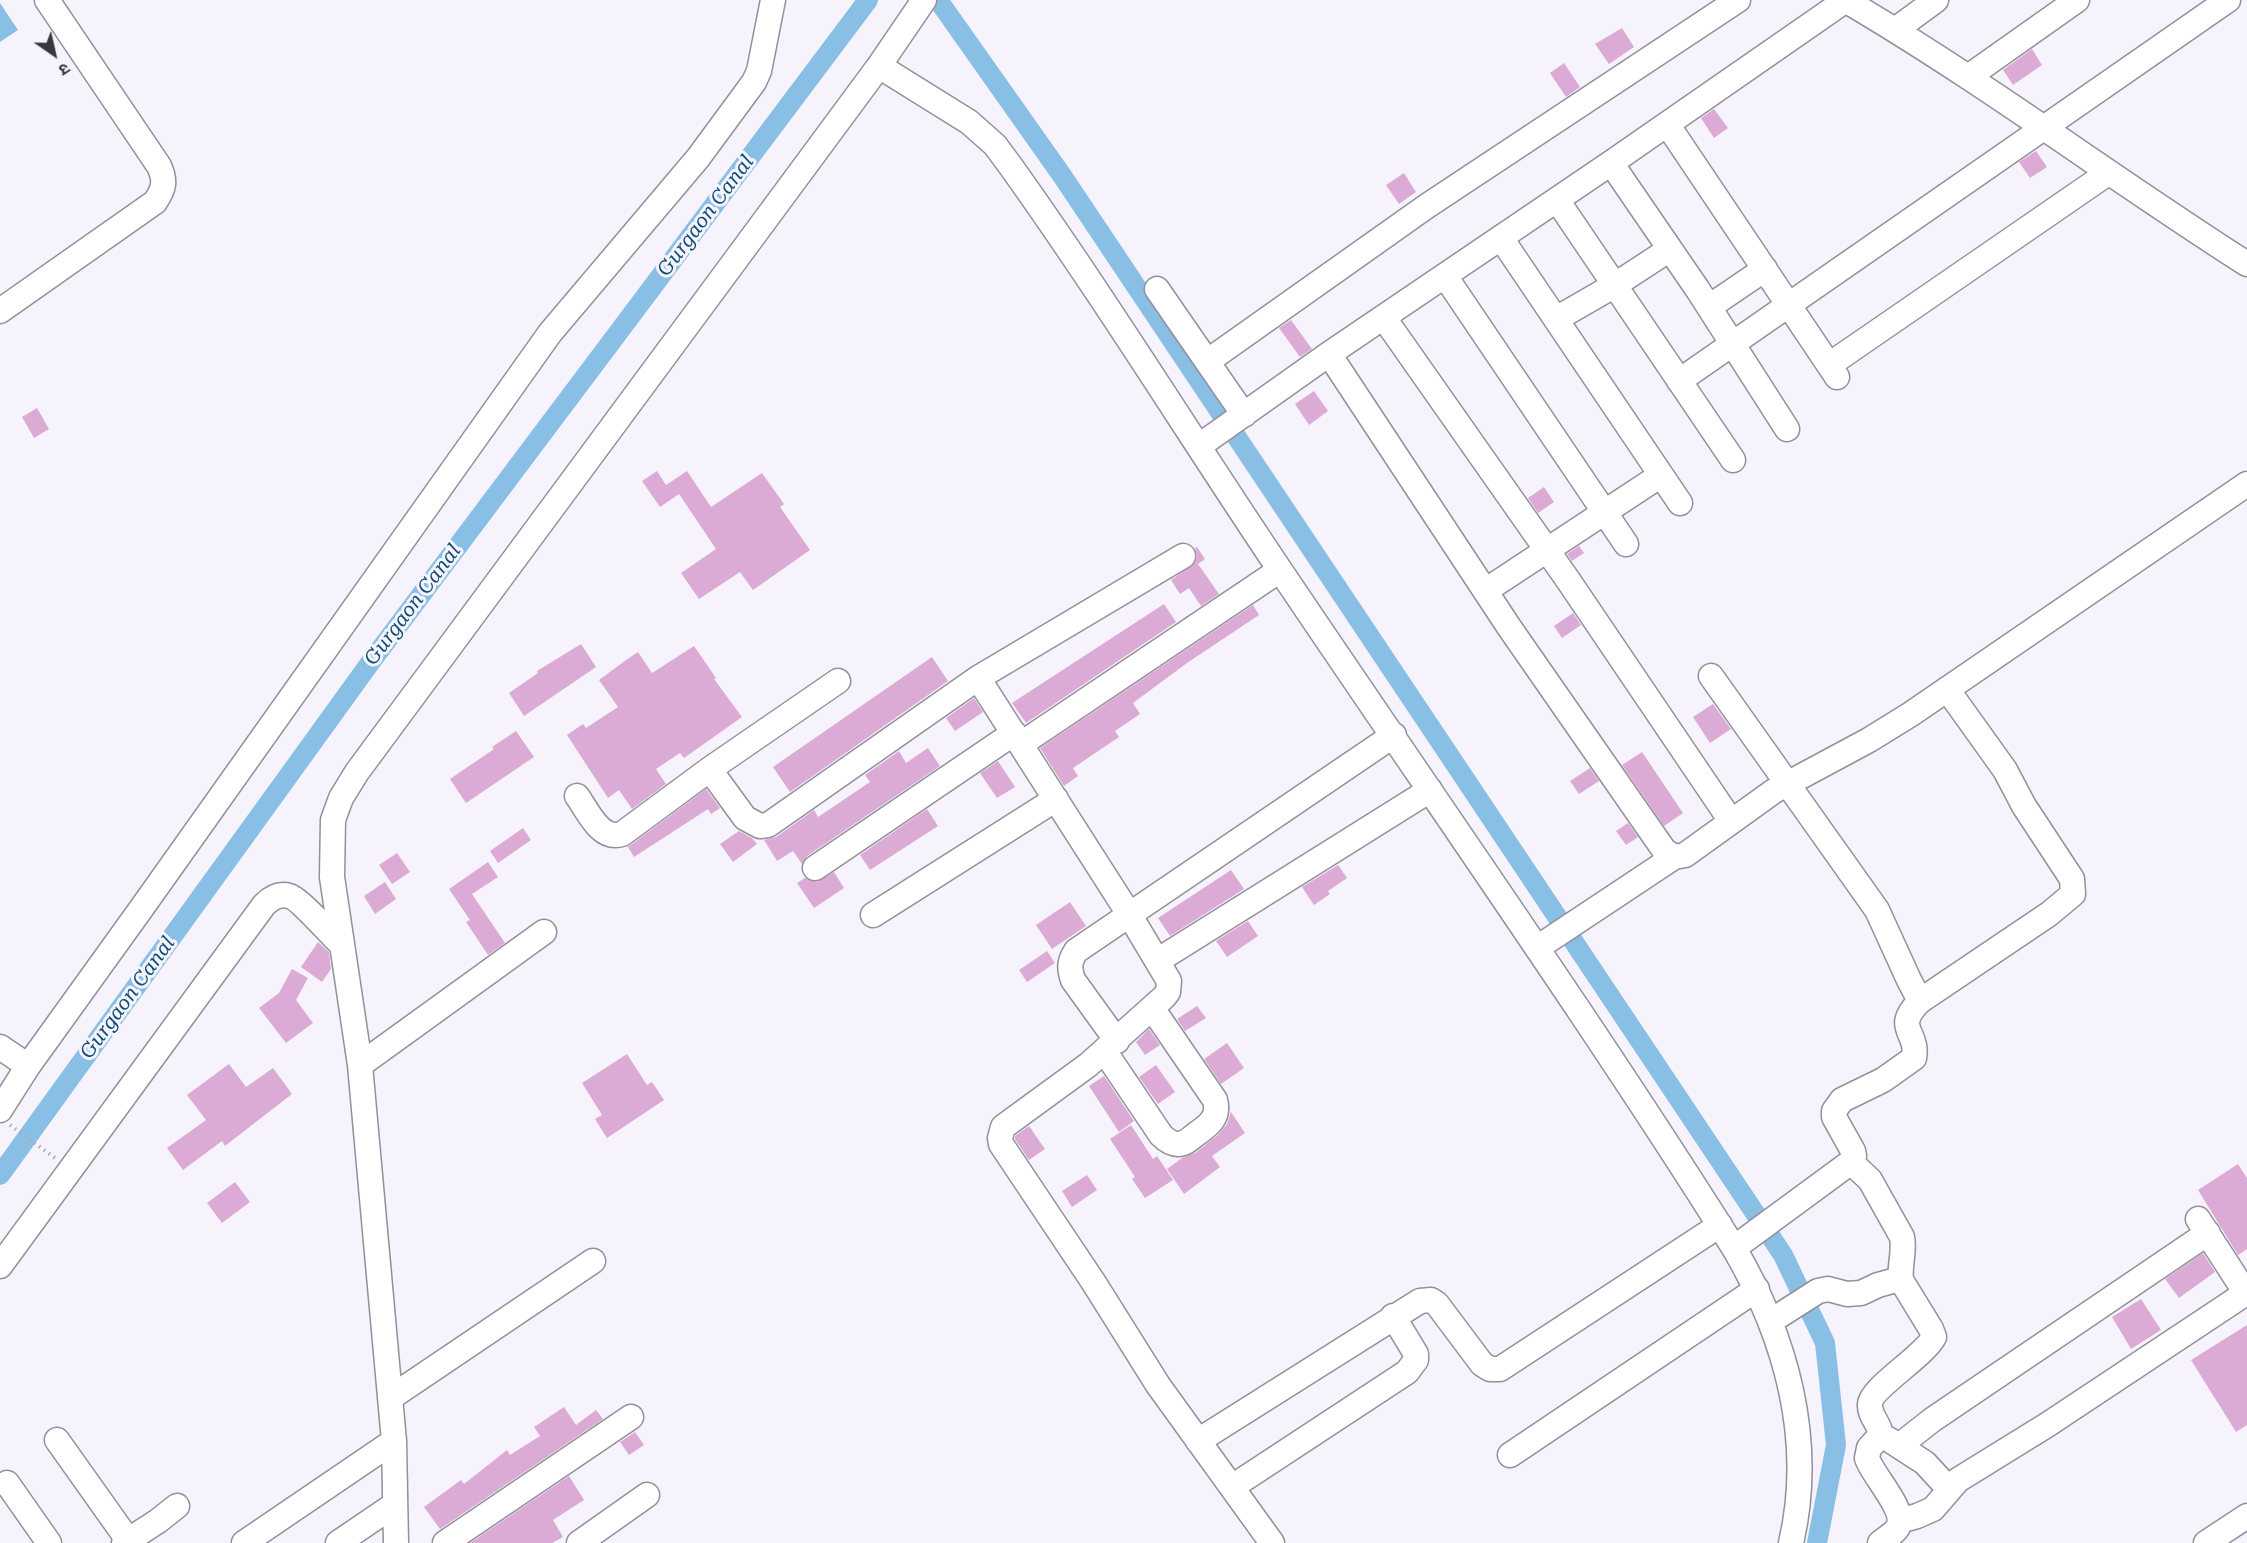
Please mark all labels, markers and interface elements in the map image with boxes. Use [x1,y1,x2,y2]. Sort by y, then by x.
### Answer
north arrow [24,24,84,84]
text: उ [55,59,74,80]
water label: Gurgaon Canal [653,151,759,281]
water label: Gurgaon Canal [360,540,466,670]
water label: Gurgaon Canal [76,932,180,1064]

